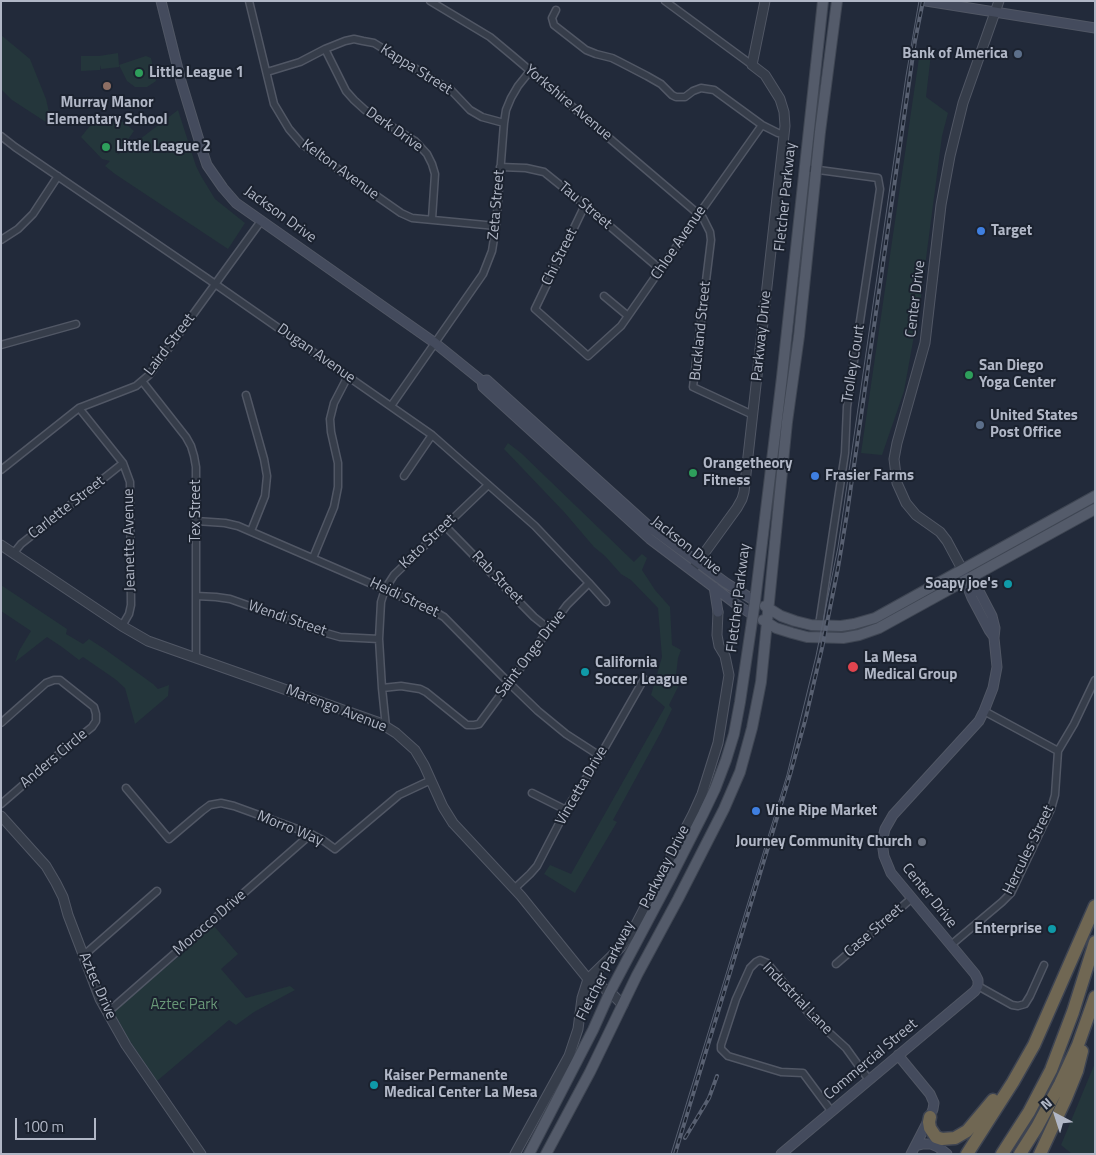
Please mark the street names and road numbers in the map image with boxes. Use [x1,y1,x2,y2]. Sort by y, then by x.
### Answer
street label: Kappa Street [377,41,455,99]
street label: Yorkshire Avenue [521,61,615,145]
street label: Derk Drive [362,104,426,156]
street label: Kelton Avenue [298,136,382,204]
street label: Fletcher Parkway [771,142,801,252]
street label: Zeta Street [485,169,509,241]
street label: Tau Street [555,179,615,233]
street label: Jackson Drive [240,183,320,247]
street label: Chloe Avenue [648,203,710,283]
street label: Chi Street [538,225,582,289]
street label: Center Drive [902,259,930,339]
street label: Buckland Street [687,280,715,382]
street label: Parkway Drive [748,290,776,382]
street label: Laird Street [141,310,199,380]
street label: Dugan Avenue [274,320,358,388]
street label: Trolley Court [839,324,869,404]
street label: Carlette Street [25,473,109,543]
street label: Tex Street [187,480,205,542]
street label: Jeanette Avenue [120,488,140,592]
street label: Kato Street [396,511,460,573]
street label: Jackson Drive [647,513,725,579]
street label: Fletcher Parkway [723,543,755,653]
street label: Rab Street [467,548,527,608]
street label: Heidi Street [367,574,441,622]
street label: Wendi Street [245,597,329,641]
street label: Saint Onge Drive [492,607,570,701]
street label: Marengo Avenue [283,681,389,737]
street label: Anders Circle [17,726,91,792]
street label: Vincetta Drive [552,743,612,829]
street label: Hercules Street [1000,802,1058,898]
street label: Morro Way [254,808,326,850]
street label: Parkway Drive [636,822,694,912]
street label: Center Drive [898,860,960,932]
street label: Morocco Drive [170,887,250,959]
street label: Case Street [841,901,907,961]
street label: Fletcher Parkway [573,918,639,1024]
street label: Aztec Drive [74,950,120,1022]
street label: Industrial Lane [758,959,836,1039]
street label: Commercial Street [821,1016,921,1104]

